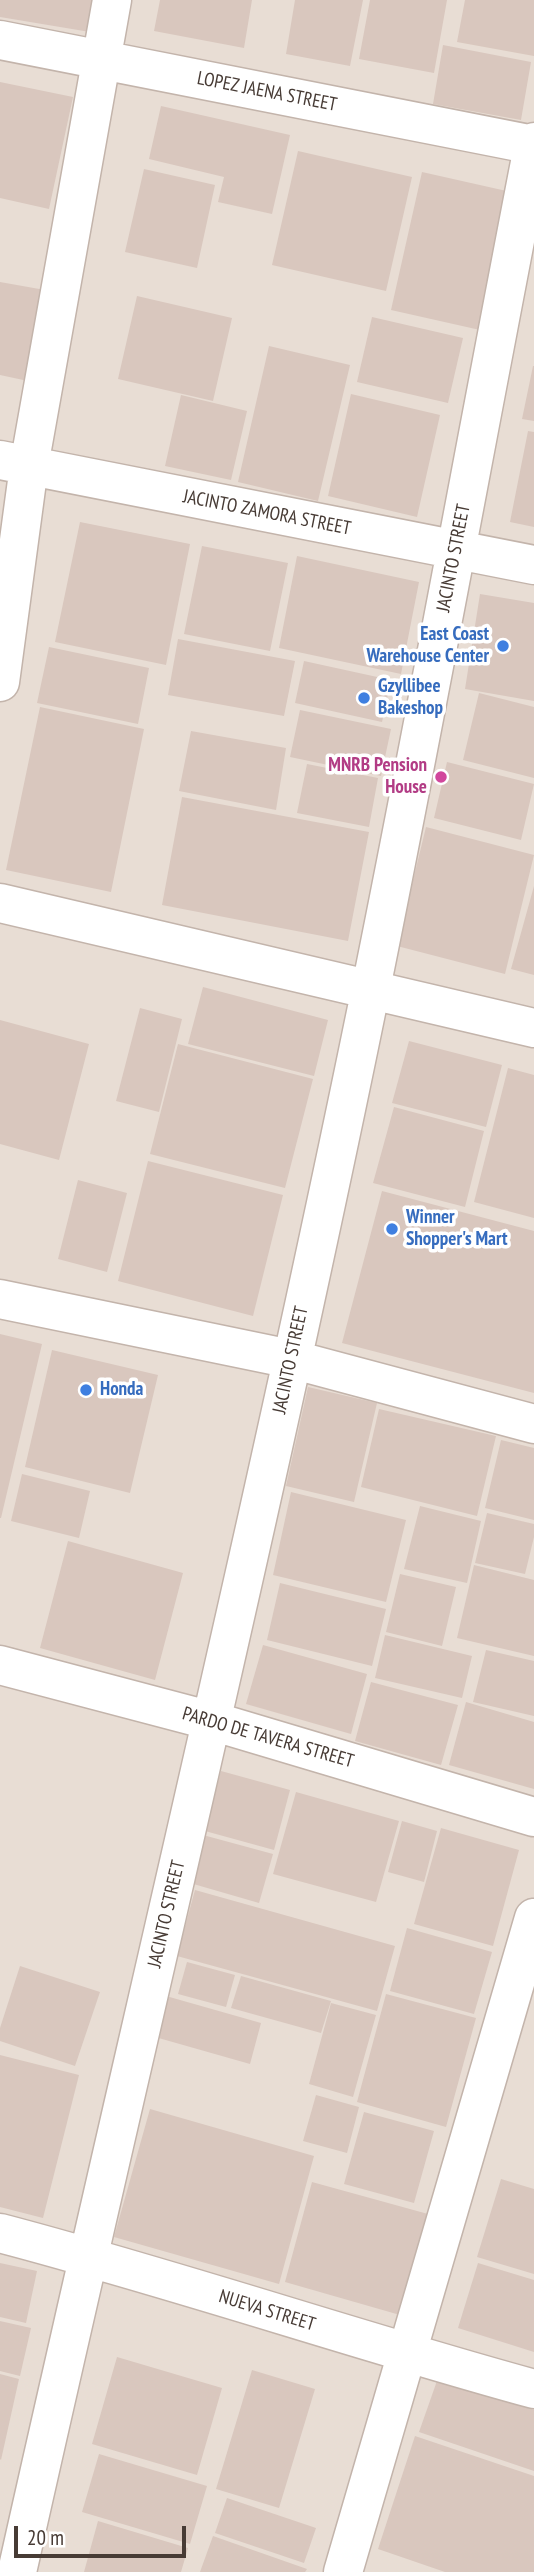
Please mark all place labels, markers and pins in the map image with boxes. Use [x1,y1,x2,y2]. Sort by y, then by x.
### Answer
place label: East Coast Warehouse Center [366,624,489,668]
marker: East Coast Warehouse Center [495,638,511,654]
place label: Gzyllibee Bakeshop [378,676,443,720]
marker: Gzyllibee Bakeshop [356,690,372,706]
place label: MNRB Pension House [328,755,427,799]
marker: MNRB Pension House [433,769,449,785]
place label: Winner Shopper's Mart [406,1207,508,1251]
marker: Winner Shopper's Mart [384,1221,400,1237]
place label: Honda [100,1379,143,1401]
marker: Honda [78,1382,94,1398]

